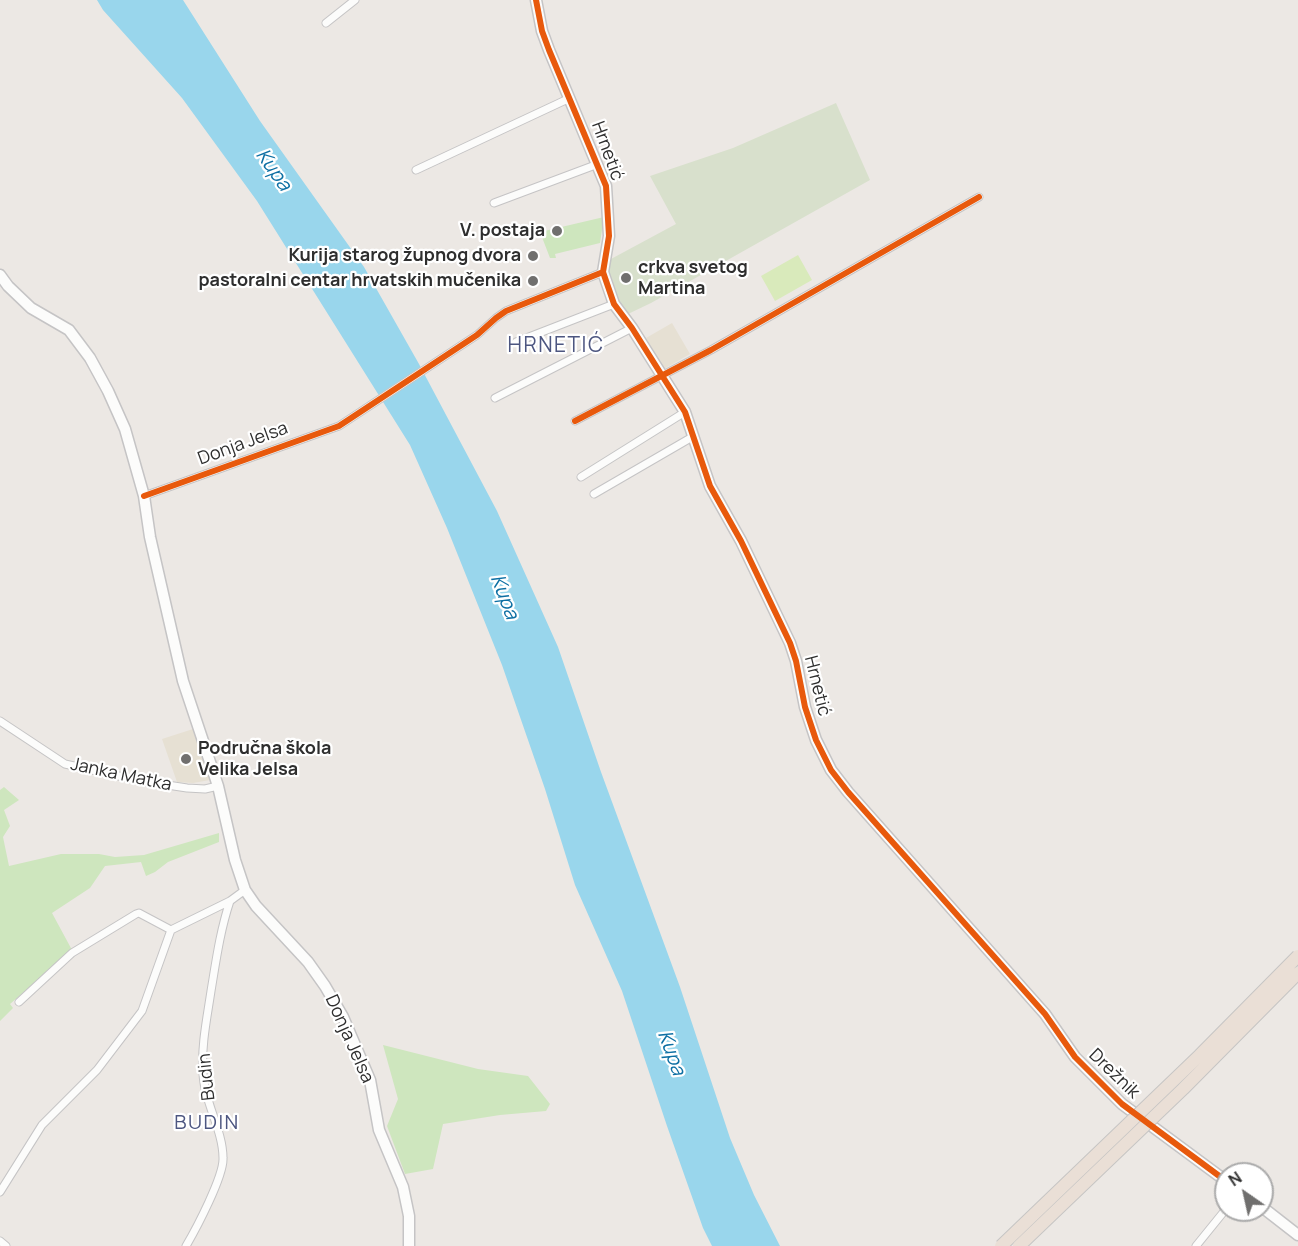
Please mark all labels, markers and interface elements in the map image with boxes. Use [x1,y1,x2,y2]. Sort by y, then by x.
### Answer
street label: Hrnetić [586,118,628,184]
water label: Kupa [250,144,296,196]
place label: V. postaja [460,220,545,242]
marker: V. postaja [550,224,564,238]
place label: Kurija starog župnog dvora [289,245,521,267]
marker: Kurija starog župnog dvora [526,249,540,263]
place label: crkva svetog Martina [638,257,748,300]
place label: pastoralni centar hrvatskih mučenika [198,270,521,292]
marker: crkva svetog Martina [619,271,633,285]
marker: pastoralni centar hrvatskih mučenika [526,274,540,288]
district label: HRNETIĆ [508,333,604,359]
street label: Donja Jelsa [195,418,291,470]
water label: Kupa [485,571,523,623]
street label: Hrnetić [799,654,835,718]
place label: Područna škola Velika Jelsa [198,738,331,780]
marker: Područna škola Velika Jelsa [179,752,193,766]
street label: Janka Matka [68,754,174,796]
street label: Donja Jelsa [320,992,378,1086]
water label: Kupa [652,1027,690,1079]
street label: Drežnik [1084,1045,1144,1103]
street label: Budin [194,1052,220,1102]
district label: BUDIN [174,1111,240,1135]
north arrow [1214,1162,1274,1222]
text: N [1224,1166,1246,1191]

